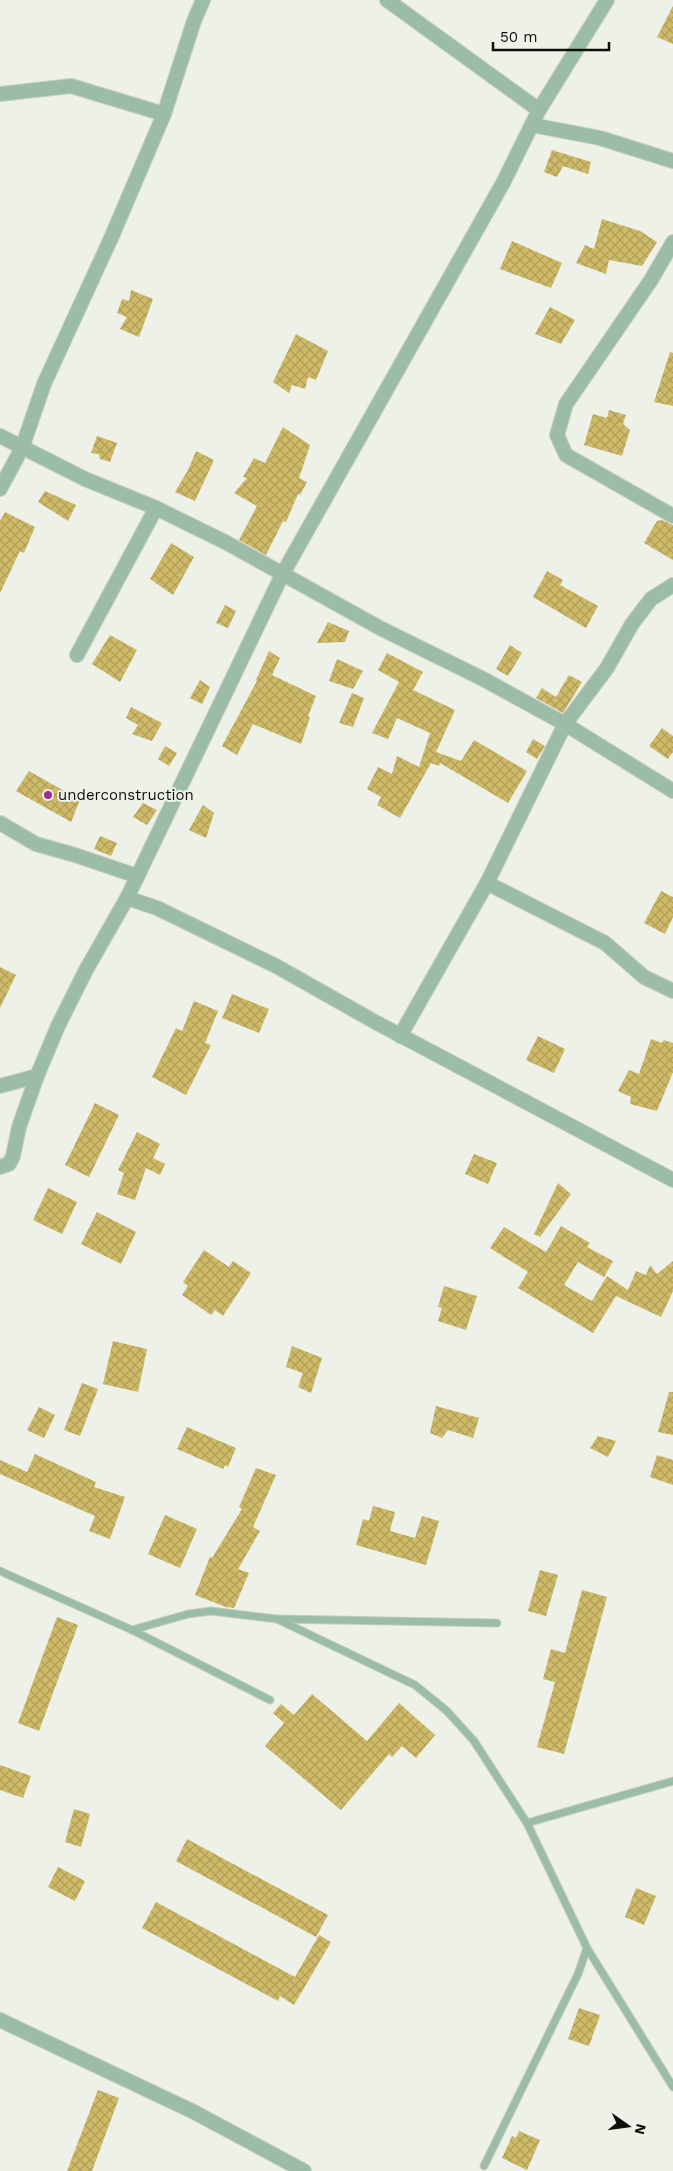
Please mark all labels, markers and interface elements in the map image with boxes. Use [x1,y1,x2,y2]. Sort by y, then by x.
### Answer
scale bar [493,20,609,52]
text: 50 m [500,28,537,46]
place label: underconstruction [58,786,194,804]
marker: underconstruction [42,789,54,801]
north arrow [603,2101,653,2151]
text: N [632,2122,650,2136]

